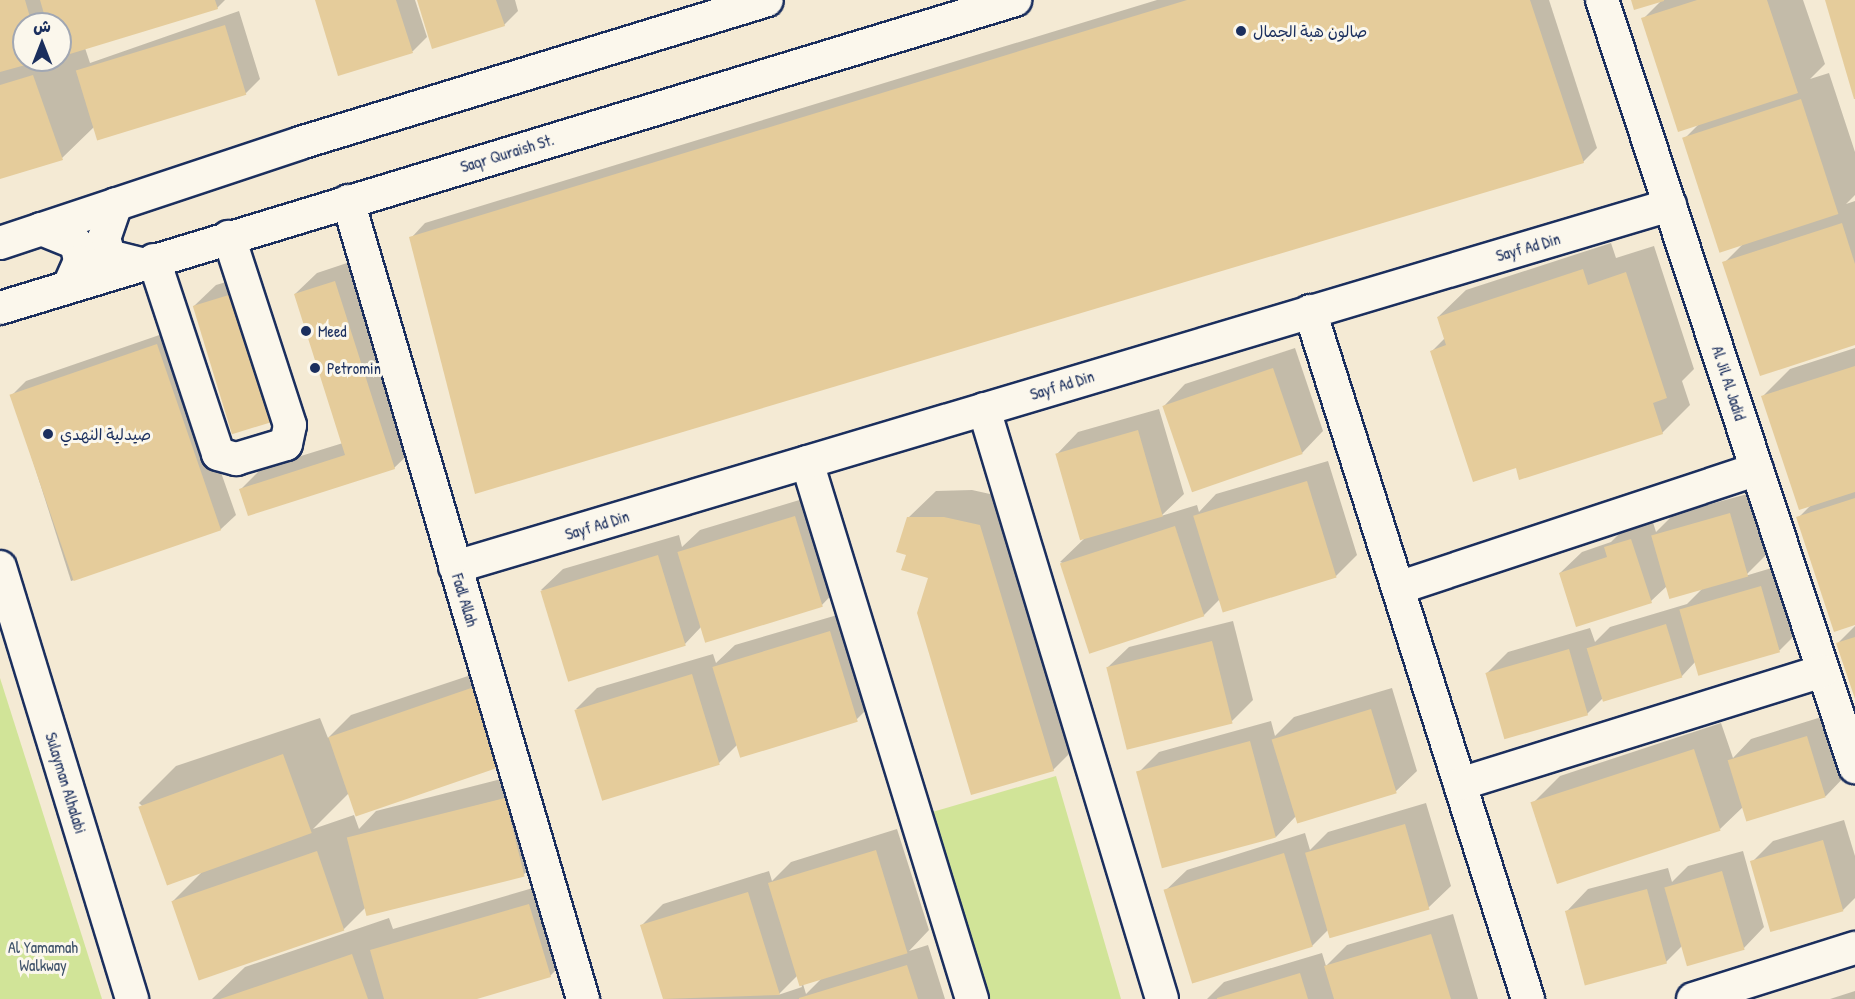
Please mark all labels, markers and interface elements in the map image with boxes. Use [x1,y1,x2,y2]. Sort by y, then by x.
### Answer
north arrow [12,12,72,72]
text: ش [33,15,51,37]
place label: صالون هبة الجمال [1253,21,1367,41]
marker: صالون هبة الجمال [1234,24,1248,38]
street label: Saqr Quraish St. [458,130,556,176]
street label: Sayf Ad Din [1494,229,1562,265]
place label: Meed [318,321,346,341]
marker: Meed [299,324,313,338]
street label: Al Jil Al Jadid [1708,343,1750,423]
place label: Petromin [327,358,381,378]
marker: Petromin [308,361,322,375]
street label: Sayf Ad Din [1028,366,1096,404]
place label: صيدلية النهدي [60,424,151,444]
marker: صيدلية النهدي [41,427,55,441]
street label: Sayf Ad Din [563,506,631,544]
street label: Fadl Allah [448,571,482,629]
street label: Sulayman Alhalabi [41,730,91,836]
park label: Al Yamamah Walkway [8,937,78,975]

